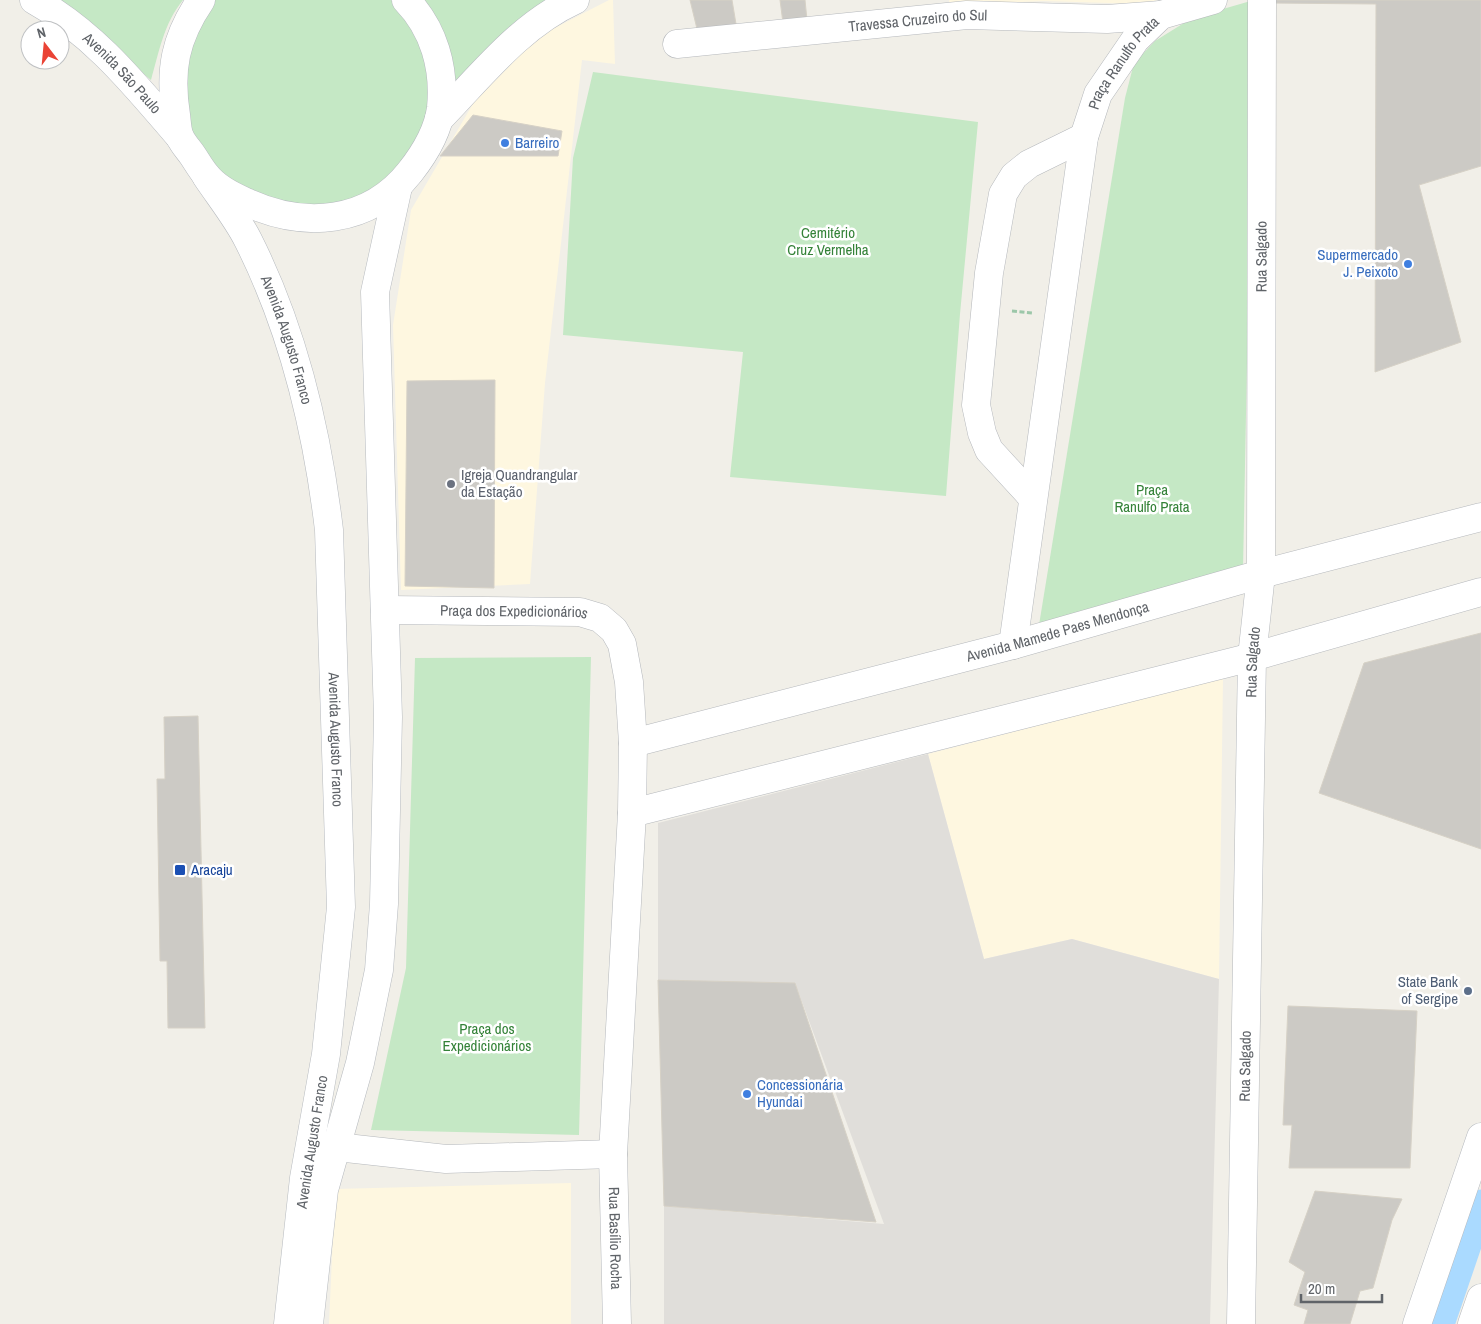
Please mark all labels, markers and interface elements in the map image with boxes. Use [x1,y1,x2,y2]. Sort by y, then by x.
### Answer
street label: Travessa Cruzeiro do Sul [847,4,987,37]
street label: Praça Ranulfo Prata [1083,11,1164,112]
north arrow [20,20,70,70]
text: N [35,23,48,42]
street label: Avenida São Paulo [78,27,166,118]
place label: Barreiro [515,132,560,153]
marker: Barreiro [499,137,511,149]
street label: Rua Salgado [1250,221,1272,292]
park label: Cemitério Cruz Vermelha [787,222,869,260]
place label: Supermercado J. Peixoto [1317,244,1398,282]
marker: Supermercado J. Peixoto [1402,258,1414,270]
street label: Avenida Augusto Franco [255,271,318,407]
place label: Igreja Quandrangular da Estação [461,464,577,502]
marker: Igreja Quandrangular da Estação [445,478,457,490]
park label: Praça Ranulfo Prata [1114,479,1190,517]
street label: Avenida Mamede Paes Mendonça [963,596,1151,667]
street label: Praça dos Expedicionários [440,600,591,624]
street label: Rua Salgado [1240,625,1265,698]
street label: Avenida Augusto Franco [324,671,349,807]
place label: Aracaju [190,859,233,880]
marker: Aracaju [173,863,187,877]
place label: State Bank of Sergipe [1398,971,1459,1009]
marker: State Bank of Sergipe [1462,985,1474,997]
park label: Praça dos Expedicionários [443,1018,531,1056]
street label: Rua Salgado [1234,1030,1256,1102]
street label: Avenida Augusto Franco [290,1074,332,1211]
place label: Concessionária Hyundai [757,1074,843,1112]
marker: Concessionária Hyundai [741,1088,753,1100]
street label: Rua Basílio Rocha [604,1187,627,1290]
scale bar [1301,1272,1382,1304]
text: 20 m [1308,1278,1335,1299]

